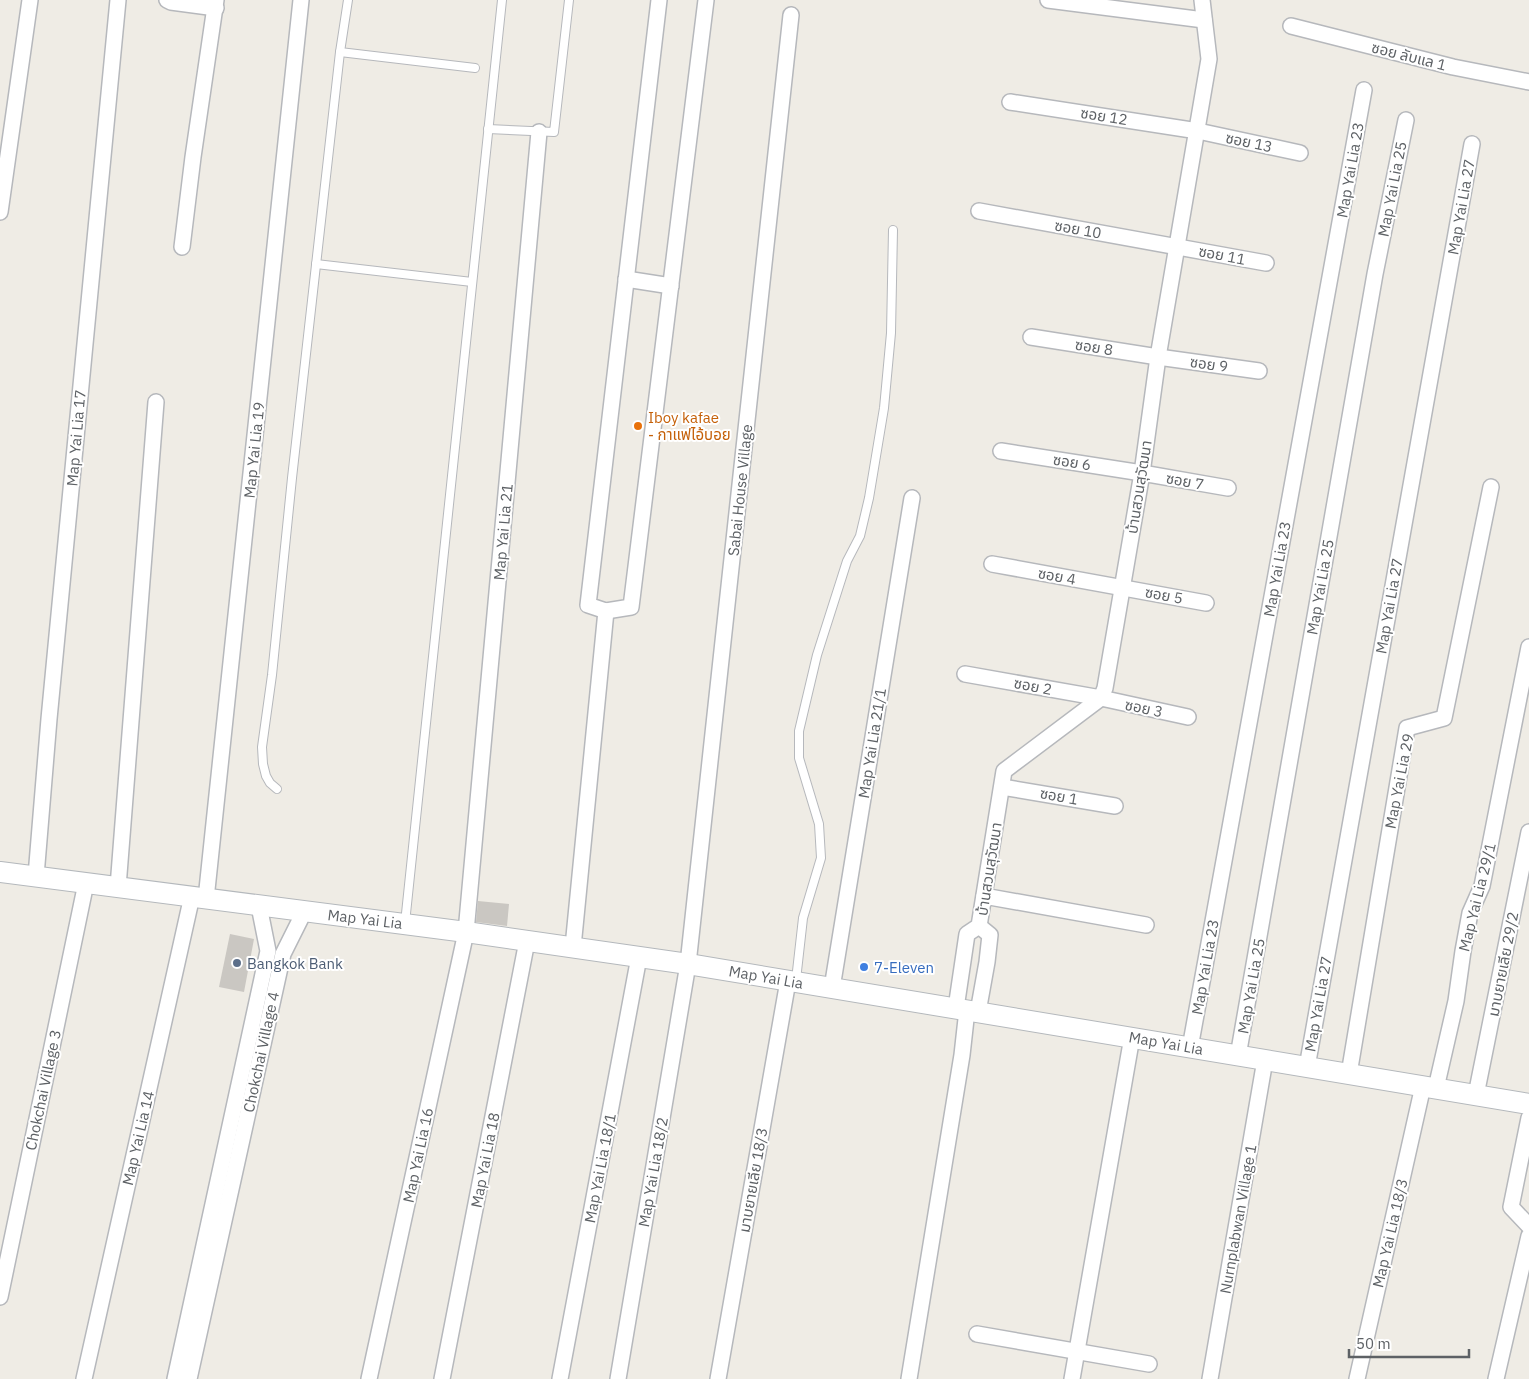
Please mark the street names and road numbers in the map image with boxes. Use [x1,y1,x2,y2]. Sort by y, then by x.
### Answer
street label: ซอย ลับแล 1 [1370,38,1448,74]
street label: ซอย 12 [1079,103,1129,129]
street label: Map Yai Lia 23 [1332,121,1368,219]
street label: ซอย 13 [1224,128,1274,156]
street label: Map Yai Lia 25 [1373,140,1411,238]
street label: Map Yai Lia 27 [1443,158,1479,256]
street label: ซอย 10 [1053,216,1103,242]
street label: ซอย 11 [1197,241,1247,269]
street label: ซอย 8 [1074,335,1114,359]
street label: ซอย 9 [1189,352,1229,376]
street label: Map Yai Lia 17 [62,389,90,487]
street label: Map Yai Lia 19 [239,401,269,499]
street label: Sabai House Village [724,423,756,557]
street label: บ้านสวนสุวัฒนา [1122,439,1156,535]
street label: ซอย 6 [1052,450,1092,474]
street label: ซอย 7 [1164,468,1206,494]
street label: Map Yai Lia 21 [489,483,517,581]
street label: Map Yai Lia 23 [1259,520,1295,618]
street label: Map Yai Lia 25 [1302,538,1338,636]
street label: Map Yai Lia 27 [1371,557,1407,655]
street label: ซอย 4 [1036,563,1078,589]
street label: ซอย 5 [1143,582,1185,608]
street label: ซอย 2 [1012,673,1054,699]
street label: Map Yai Lia 21/1 [854,686,890,800]
street label: ซอย 3 [1123,695,1165,721]
street label: Map Yai Lia 29 [1380,732,1418,830]
street label: ซอย 1 [1038,783,1080,809]
street label: บ้านสวนสุวัฒนา [972,821,1006,917]
street label: Map Yai Lia 29/1 [1454,841,1500,953]
street label: Map Yai Lia [327,905,403,933]
street label: มาบยายเลีย 29/2 [1484,910,1522,1018]
street label: Map Yai Lia 23 [1187,918,1223,1016]
street label: Map Yai Lia 25 [1233,937,1269,1035]
street label: Map Yai Lia 27 [1300,955,1336,1053]
street label: Map Yai Lia [727,961,805,993]
street label: Chokchai Village 4 [239,990,283,1114]
street label: Map Yai Lia [1127,1027,1205,1059]
street label: Chokchai Village 3 [21,1028,65,1152]
street label: Map Yai Lia 14 [118,1089,158,1187]
street label: Map Yai Lia 16 [399,1106,437,1204]
street label: Map Yai Lia 18 [466,1111,504,1209]
street label: Map Yai Lia 18/1 [580,1111,620,1225]
street label: Map Yai Lia 18/2 [634,1115,672,1229]
street label: มาบยายเลีย 18/3 [734,1126,772,1234]
street label: Nurnplabwan Village 1 [1215,1143,1261,1295]
street label: Map Yai Lia 18/3 [1368,1177,1412,1289]

